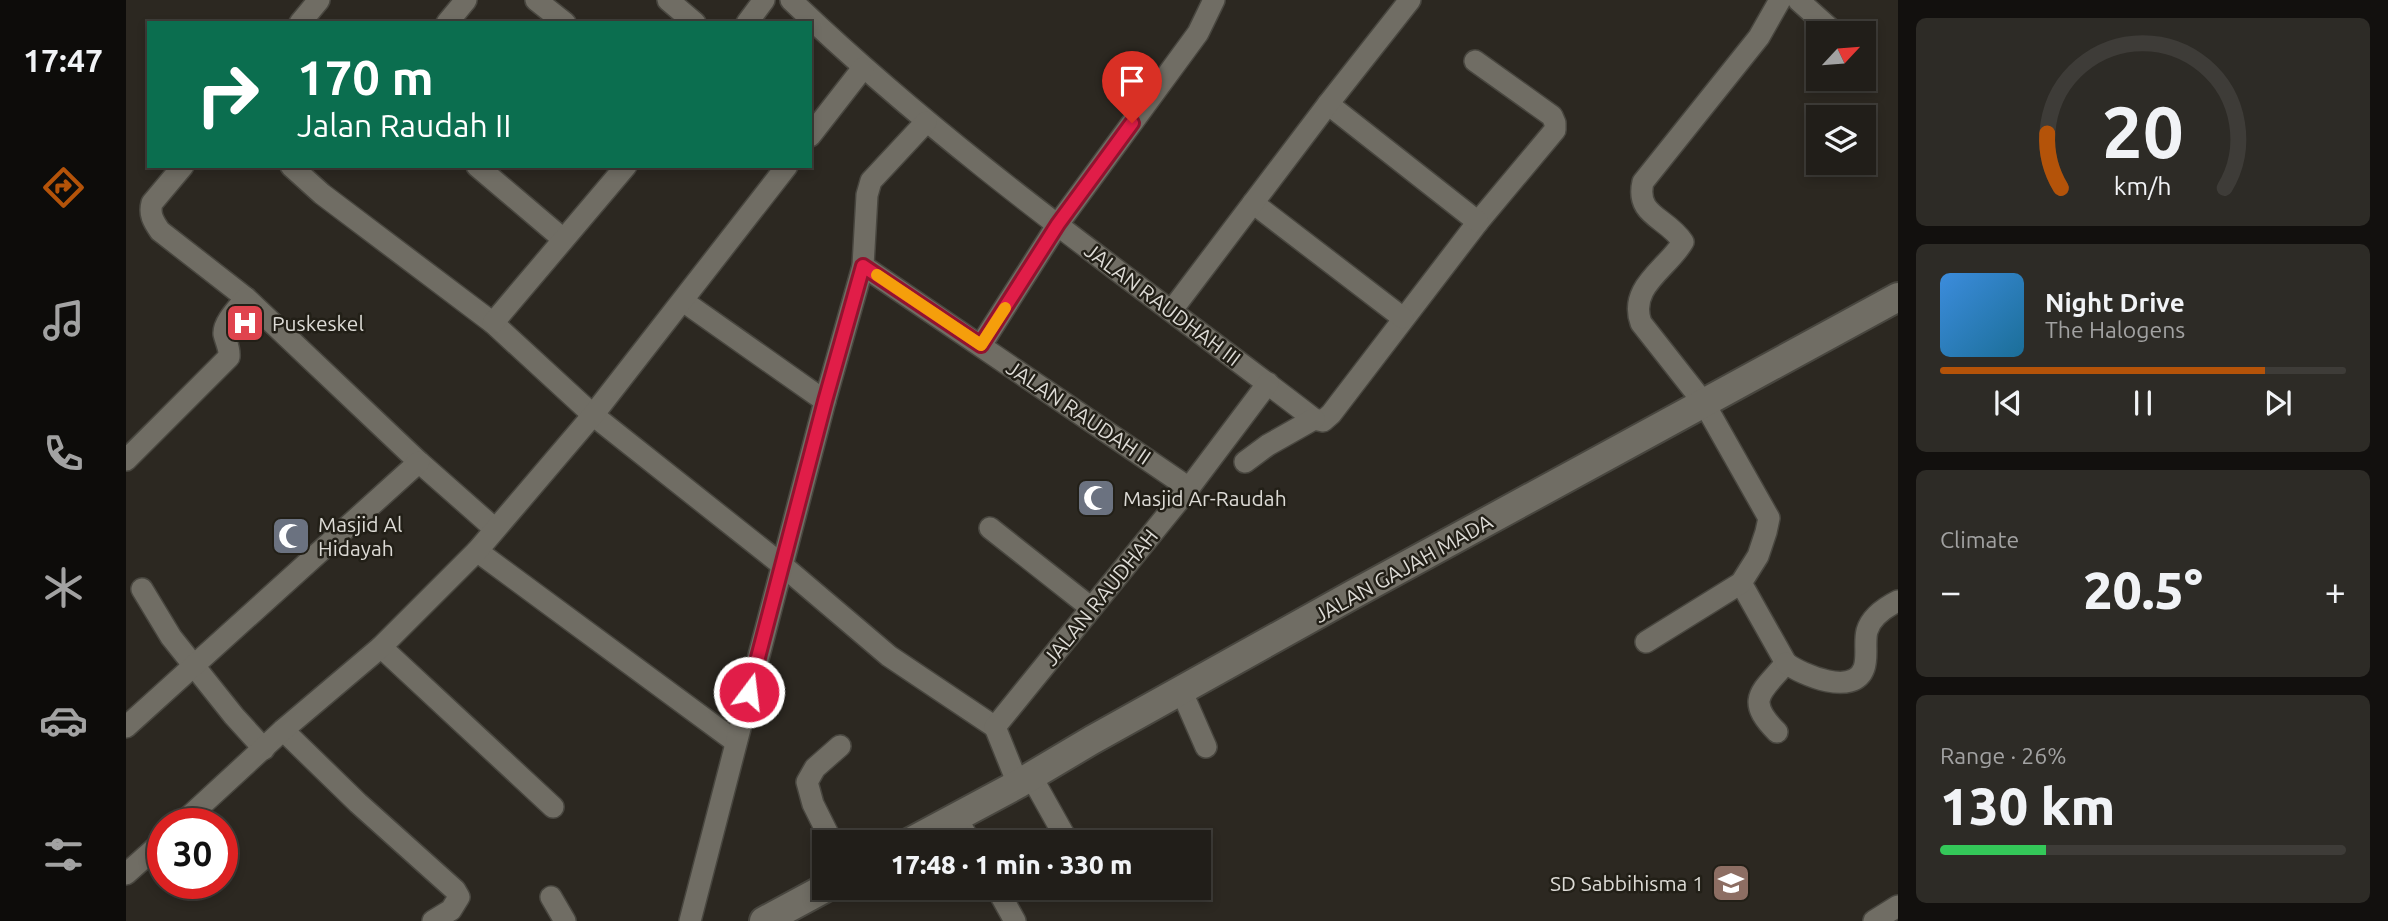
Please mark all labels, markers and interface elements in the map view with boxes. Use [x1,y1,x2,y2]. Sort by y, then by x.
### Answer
north arrow [1806,21,1876,91]
map controls [1806,21,1876,175]
text: 17:47 [23,42,103,78]
icon: right [182,49,273,140]
text: 170 m [297,49,434,104]
pin [1102,51,1162,123]
icon: arrive [1113,62,1151,100]
text: 20 [2102,90,2184,172]
button: layers [1806,105,1876,175]
text: Jalan Raudah II [297,107,511,143]
icon: directions [39,163,88,212]
text: km/h [2114,172,2172,200]
street label: JALAN RAUDHAH III [1080,238,1246,370]
text: Night Drive [2045,288,2185,317]
icon: music [39,296,88,345]
hospital icon: Puskeskel [224,302,266,344]
place label: Puskeskel [272,311,364,335]
text: The Halogens [2045,317,2185,342]
street label: JALAN RAUDAH II [1002,355,1156,469]
icon: previous [1989,384,2027,422]
icon: pause [2124,384,2162,422]
icon: next [2259,384,2297,422]
icon: phone [39,429,88,478]
mosque icon: Masjid Ar-Raudah [1075,477,1117,519]
place label: Masjid Ar-Raudah [1123,486,1287,510]
street label: JALAN GAJAH MADA [1310,509,1497,627]
place label: Masjid Al Hidayah [318,512,403,560]
mosque icon: Masjid Al Hidayah [270,515,312,557]
street label: JALAN RAUDHAH [1038,524,1162,670]
text: Climate [1940,527,2019,552]
text: 20.5° [2083,561,2203,619]
icon: climate [39,563,88,612]
text: − [1940,570,1961,612]
text: + [2325,570,2346,612]
position arrow [712,655,786,729]
icon: car [39,696,88,745]
text: Range · 26% [1940,743,2067,768]
text: 130 km [1940,777,2115,835]
speed limit sign: 30 [147,808,238,899]
icon: filters [39,830,88,879]
text: 17:48 · 1 min · 330 m [891,850,1132,879]
school or university icon: SD Sabbihisma 1 [1710,862,1752,904]
place label: SD Sabbihisma 1 [1550,871,1704,895]

